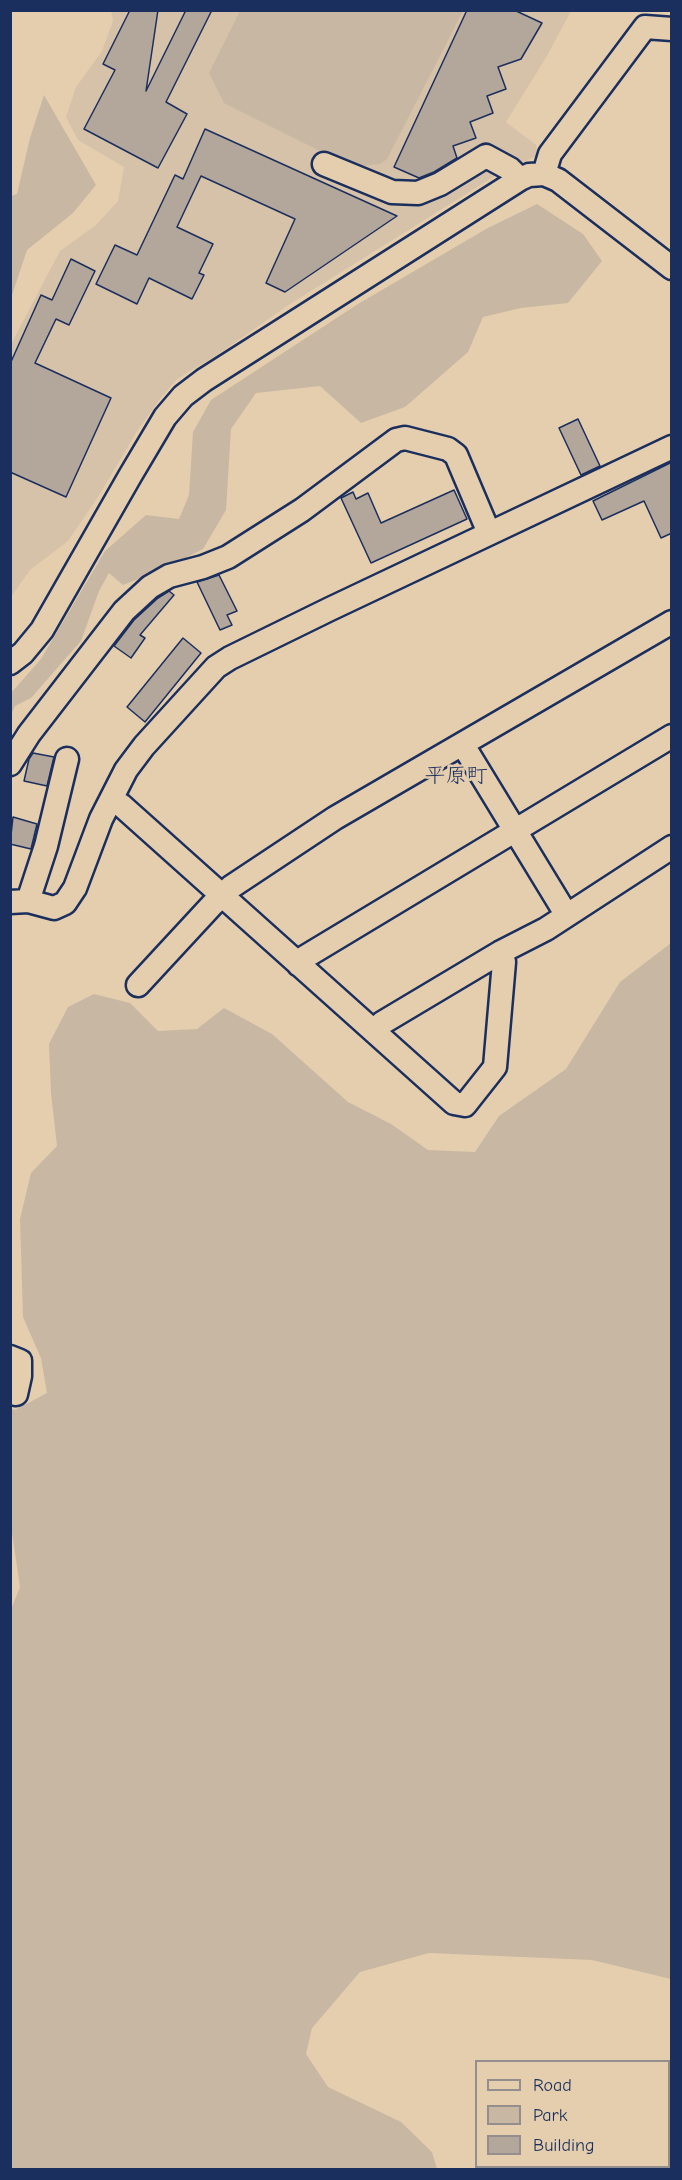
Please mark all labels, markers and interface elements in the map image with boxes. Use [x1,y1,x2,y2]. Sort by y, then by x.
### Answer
district label: 平原町 [425,763,487,789]
legend [475,2060,670,2168]
text: Road [533,2075,572,2096]
text: Park [533,2105,567,2126]
text: Building [533,2135,595,2156]

